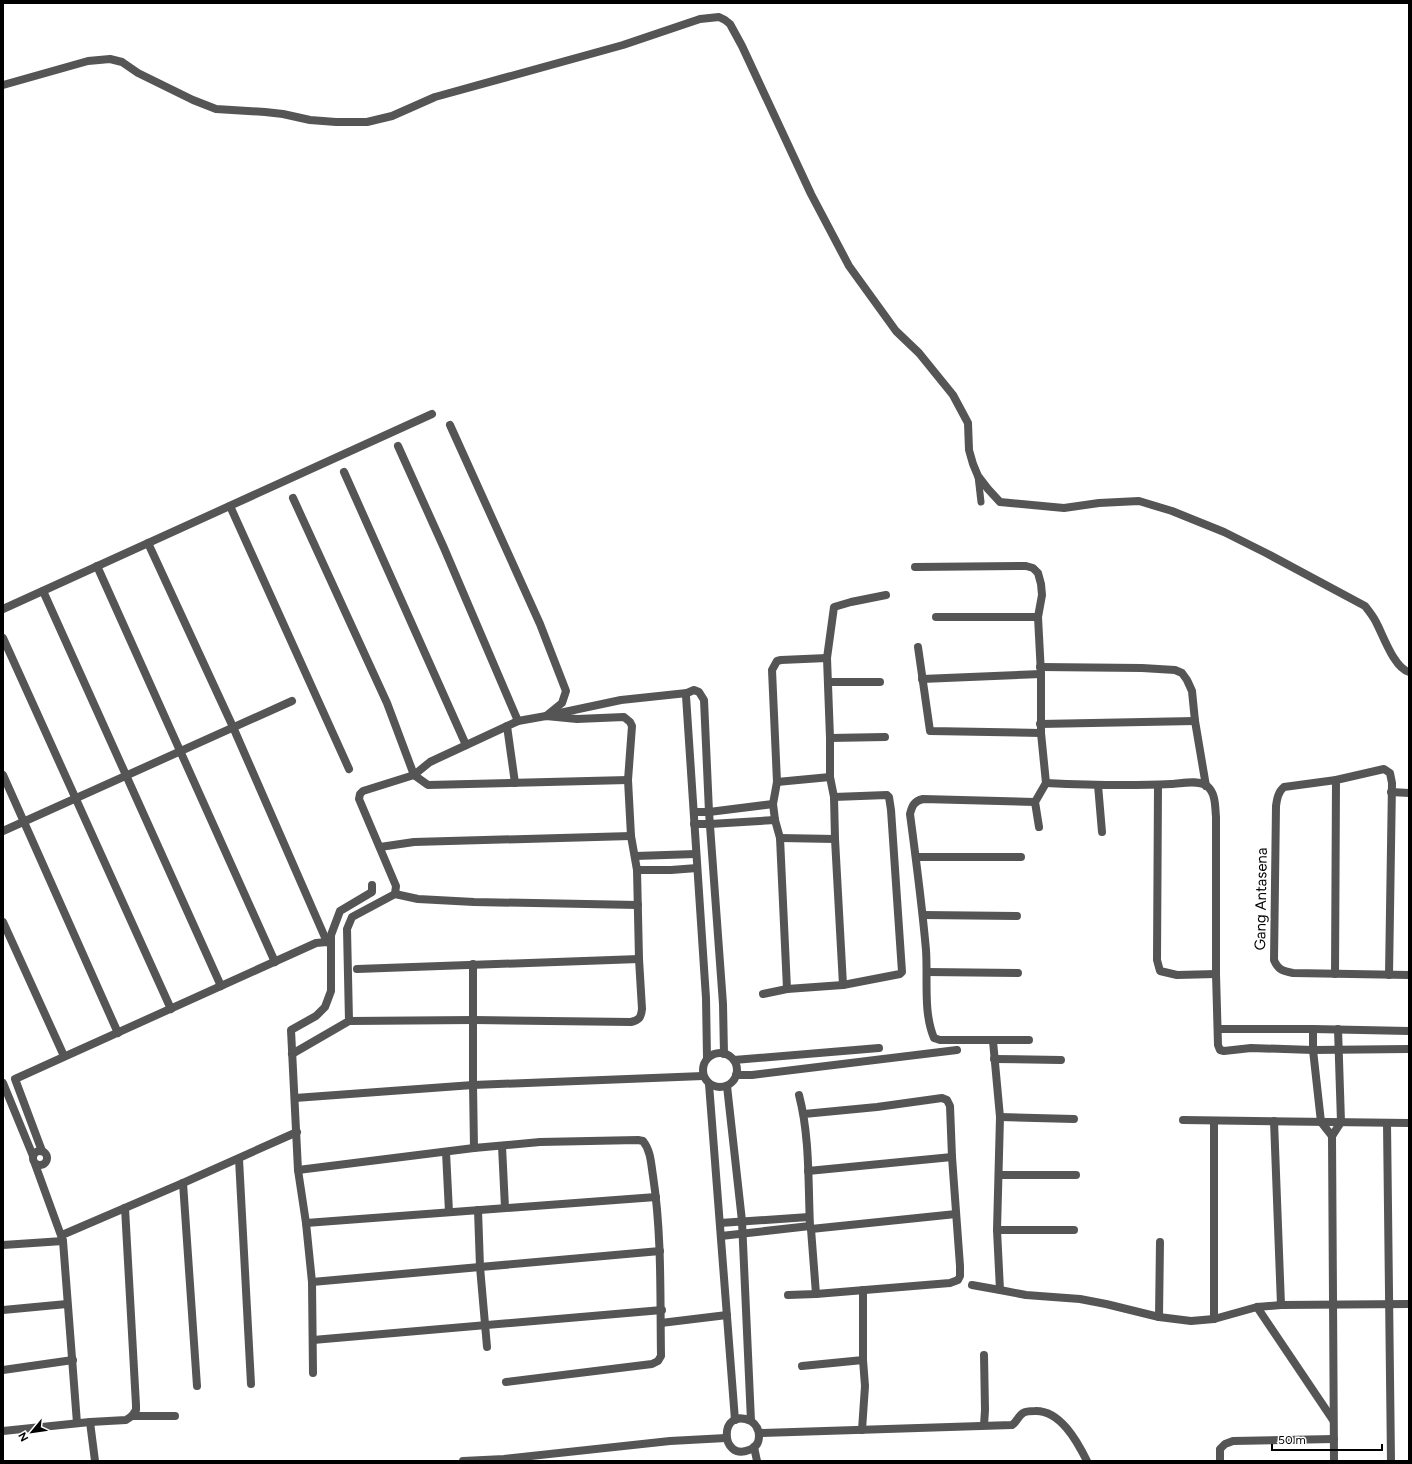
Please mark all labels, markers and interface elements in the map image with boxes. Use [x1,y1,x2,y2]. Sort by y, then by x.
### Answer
street label: Gang Antasena [1251,847,1271,951]
north arrow [12,1412,52,1452]
scale bar [1272,1426,1382,1452]
text: N [16,1430,31,1443]
text: 50 m [1278,1433,1306,1447]

